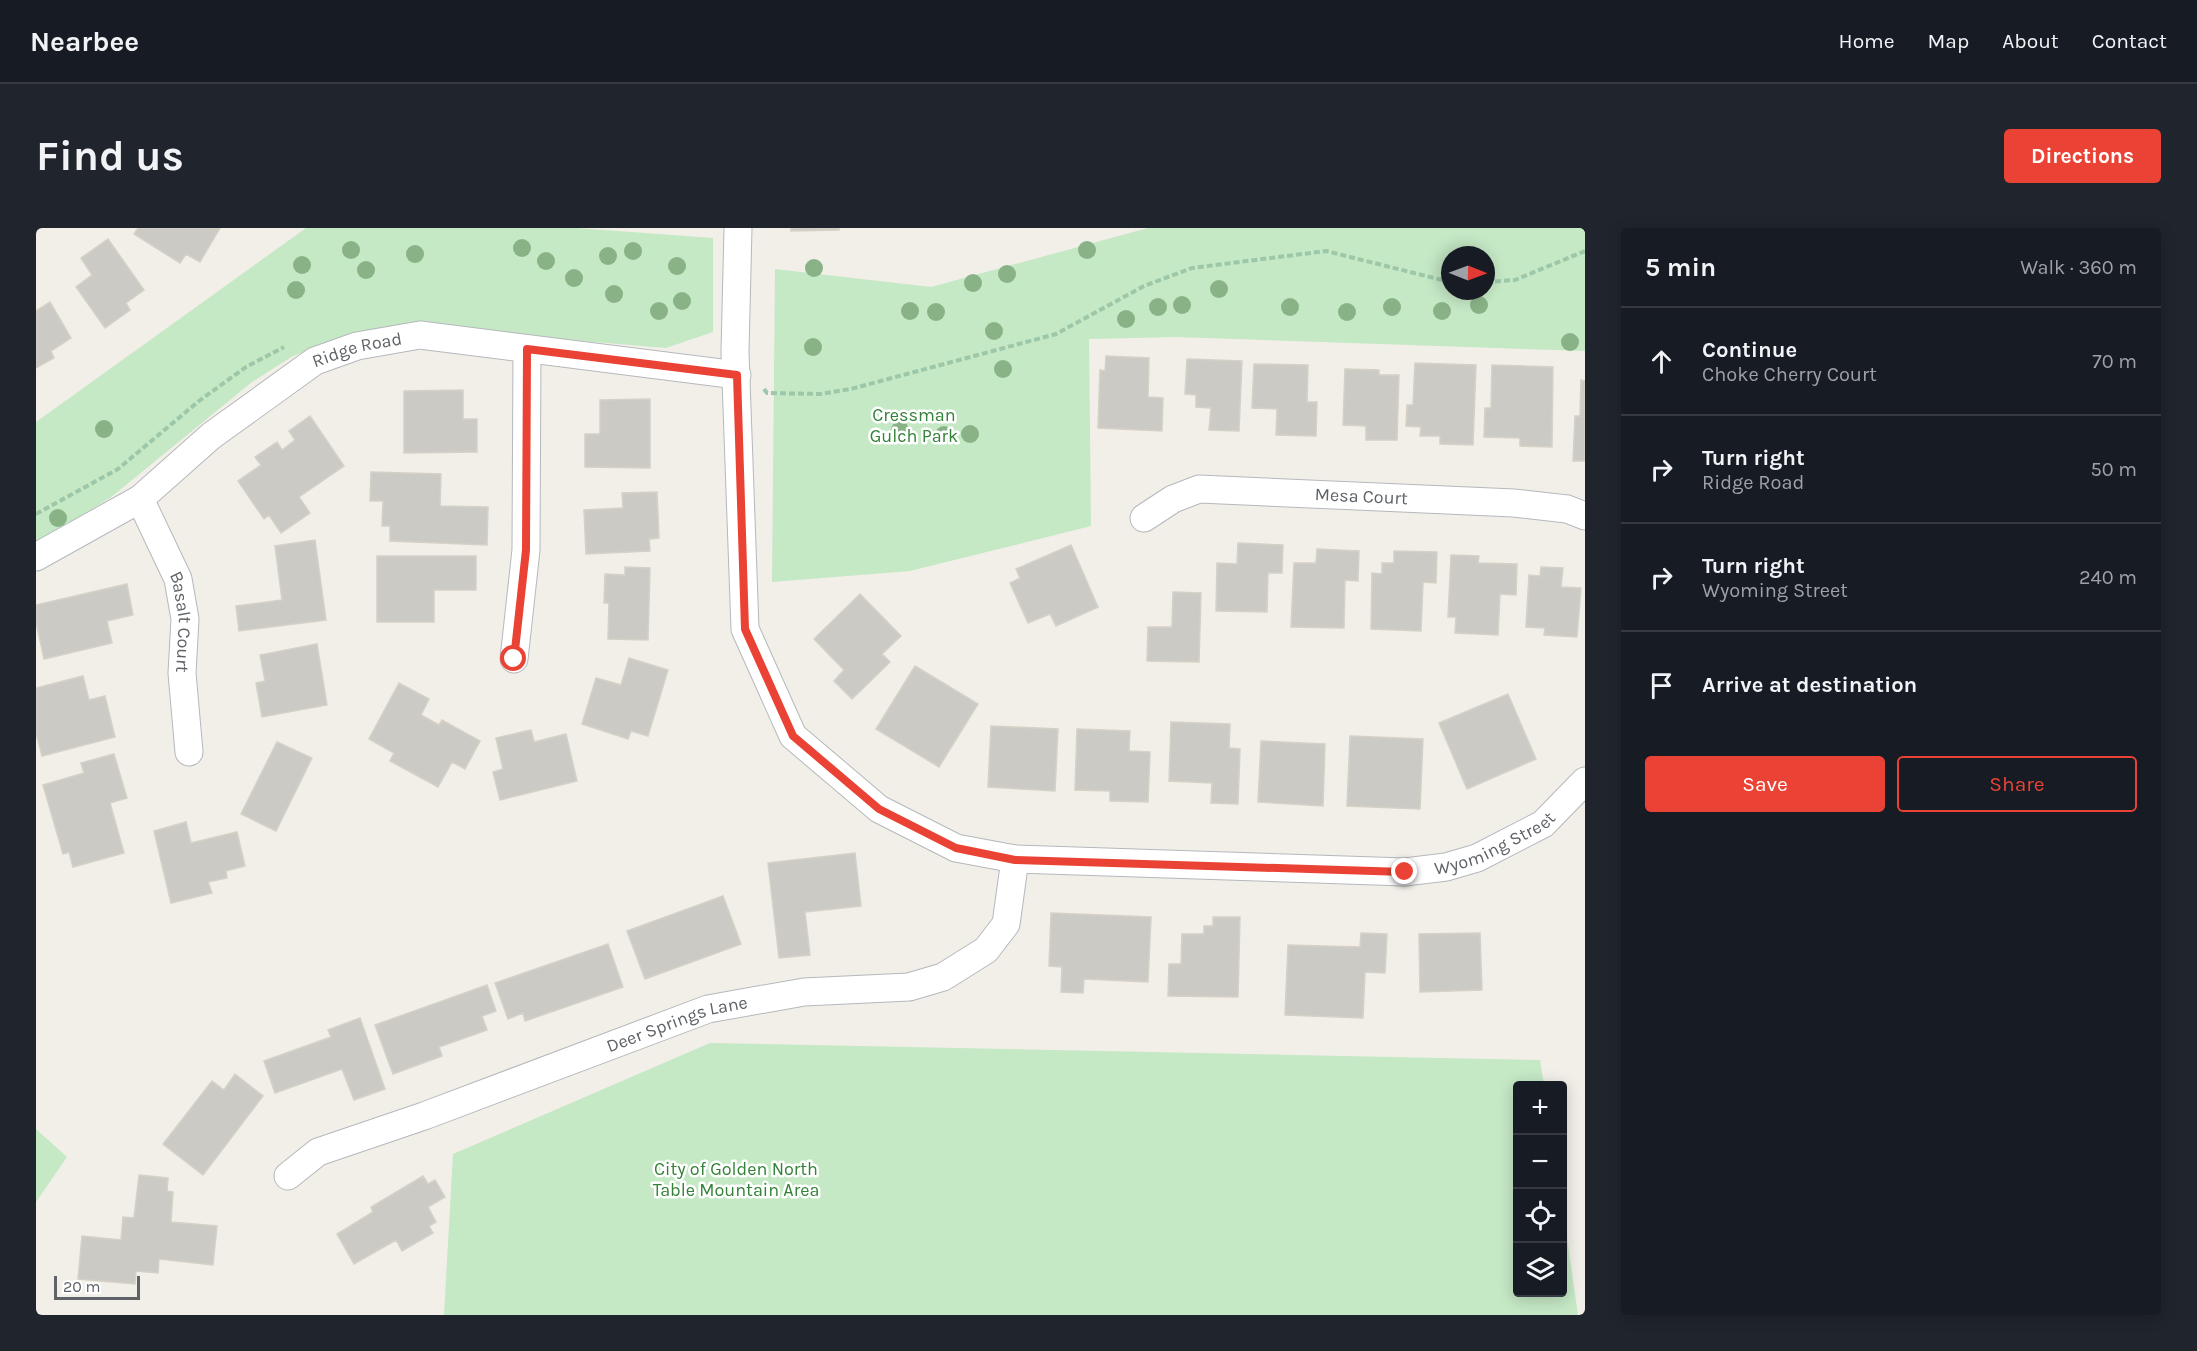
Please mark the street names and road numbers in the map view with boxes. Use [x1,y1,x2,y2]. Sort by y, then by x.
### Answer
street label: Ridge Road [309,327,404,372]
street label: Mesa Court [1314,483,1409,509]
street label: Basalt Court [165,568,196,673]
street label: Wyoming Street [1433,807,1560,879]
street label: Deer Springs Lane [603,991,749,1057]

